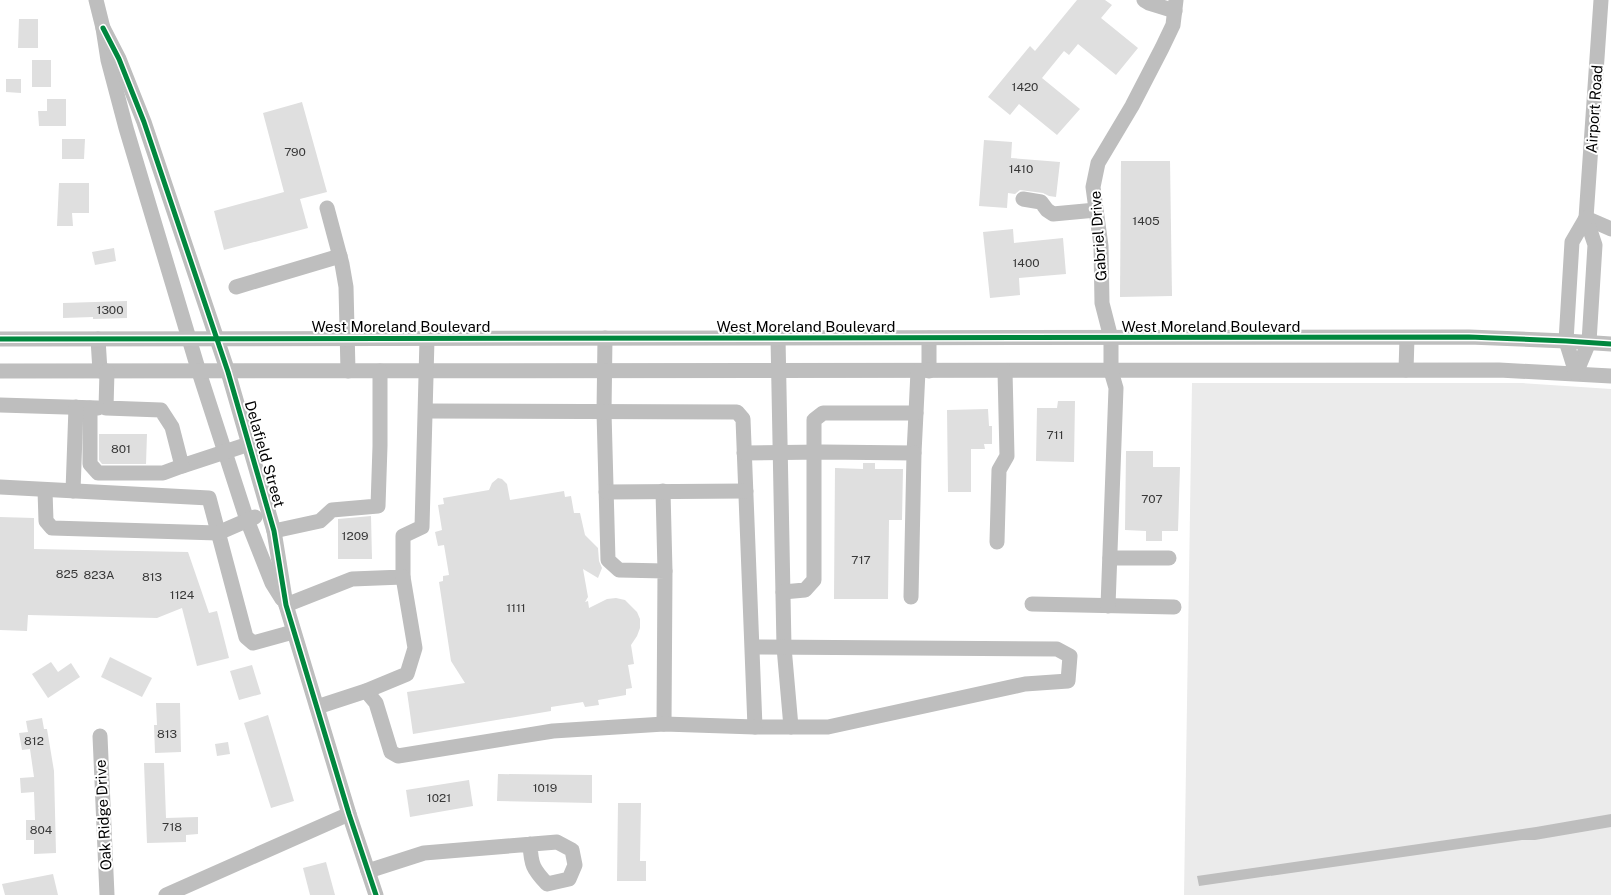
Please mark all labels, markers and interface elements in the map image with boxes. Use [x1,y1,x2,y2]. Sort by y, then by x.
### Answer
street label: Airport Road [1582,64,1606,154]
house number: 1420 [1012,80,1038,94]
house number: 790 [284,145,306,159]
house number: 1410 [1009,162,1033,176]
street label: Gabriel Drive [1086,190,1110,282]
house number: 1405 [1132,214,1160,228]
house number: 1400 [1012,256,1040,270]
house number: 1300 [97,303,123,317]
street label: West Moreland Boulevard [311,318,491,335]
street label: West Moreland Boulevard [716,318,896,335]
street label: West Moreland Boulevard [1121,318,1301,335]
street label: Delafield Street [242,399,288,509]
house number: 711 [1046,428,1064,442]
house number: 801 [111,442,131,456]
house number: 707 [1141,492,1163,506]
house number: 1209 [342,529,368,543]
house number: 717 [851,553,871,567]
house number: 825 [56,567,79,581]
house number: 823A [83,568,115,582]
house number: 813 [142,570,162,584]
house number: 1124 [170,588,195,602]
house number: 1111 [506,601,526,615]
house number: 813 [157,727,177,741]
house number: 812 [24,734,44,748]
street label: Oak Ridge Drive [92,759,114,871]
house number: 1019 [533,781,557,795]
house number: 1021 [427,791,451,805]
house number: 718 [162,820,182,834]
house number: 804 [30,823,53,837]

